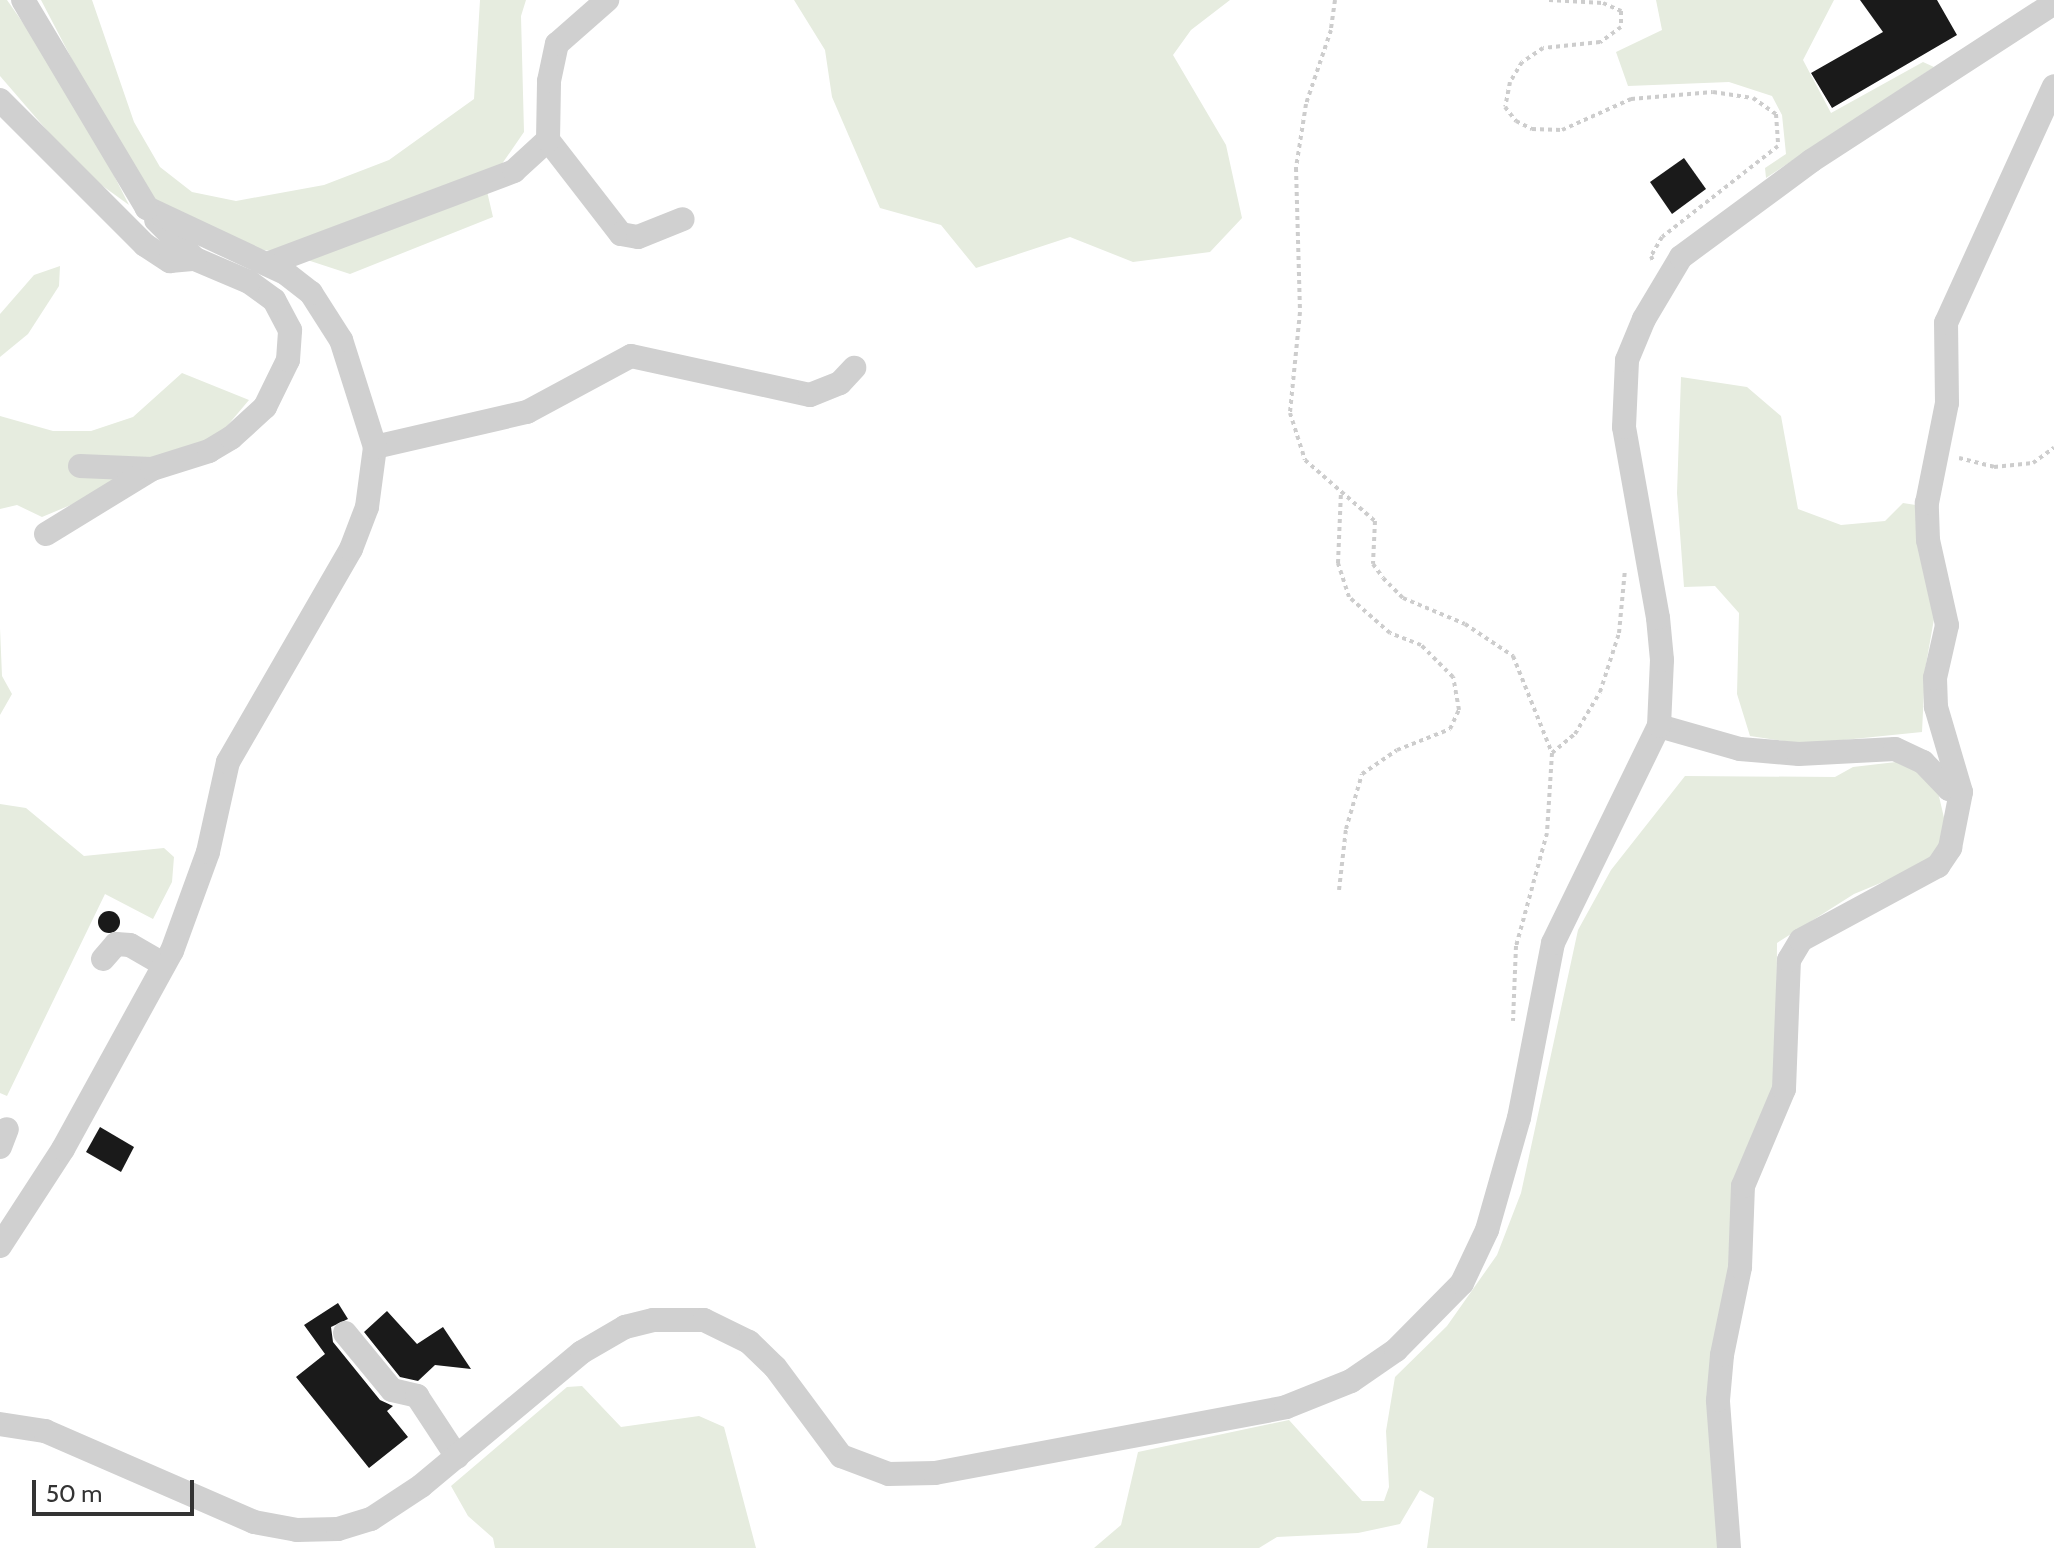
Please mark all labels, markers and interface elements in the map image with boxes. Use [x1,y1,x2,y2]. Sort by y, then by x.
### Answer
scale bar [36,1464,198,1514]
text: 50 m [46,1479,102,1508]

